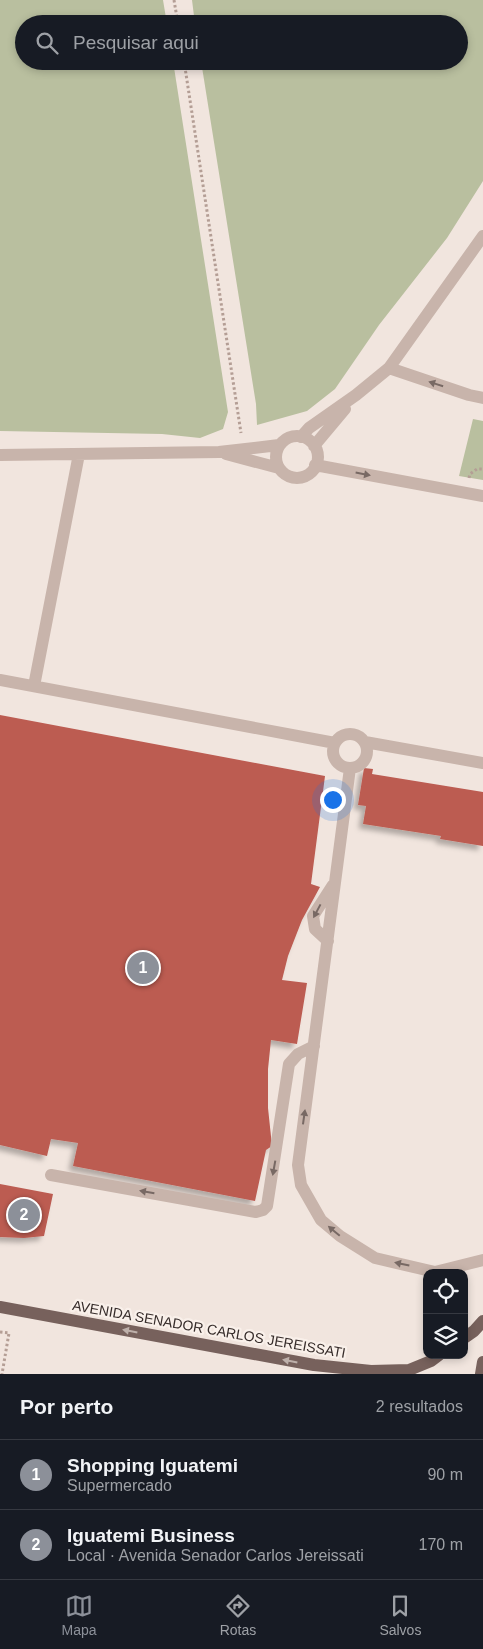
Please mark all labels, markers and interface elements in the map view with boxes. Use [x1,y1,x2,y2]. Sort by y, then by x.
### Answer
search box [15,15,468,70]
icon: search [33,29,61,57]
text: Pesquisar aqui [73,32,199,53]
one-way arrow [429,380,444,388]
one-way arrow [356,470,371,478]
your location [320,787,346,813]
one-way arrow [313,904,321,919]
pin: 1 [127,949,159,987]
one-way arrow [301,1108,309,1124]
one-way arrow [269,1161,277,1177]
one-way arrow [138,1188,154,1196]
pin: 2 [8,1196,40,1234]
one-way arrow [328,1226,341,1237]
one-way arrow [394,1260,409,1268]
map controls [423,1269,468,1359]
button: locate [423,1269,468,1314]
street label: AVENIDA SENADOR CARLOS JEREISSATI [71,1297,347,1361]
button: layers [423,1314,468,1359]
one-way arrow [122,1327,138,1335]
one-way arrow [281,1356,297,1364]
text: Por perto [20,1395,113,1418]
text: 2 resultados [376,1398,463,1415]
text: Shopping Iguatemi [67,1455,238,1476]
text: 1 [32,1466,40,1483]
text: 90 m [427,1466,463,1483]
text: Supermercado [67,1477,172,1494]
text: Iguatemi Business [67,1525,235,1546]
text: 2 [32,1536,40,1553]
text: 170 m [419,1536,463,1553]
text: Local · Avenida Senador Carlos Jereissati [67,1547,364,1564]
tab: Mapa [62,1592,97,1638]
tab: Rotas [220,1592,256,1638]
tab: Salvos [379,1592,421,1638]

